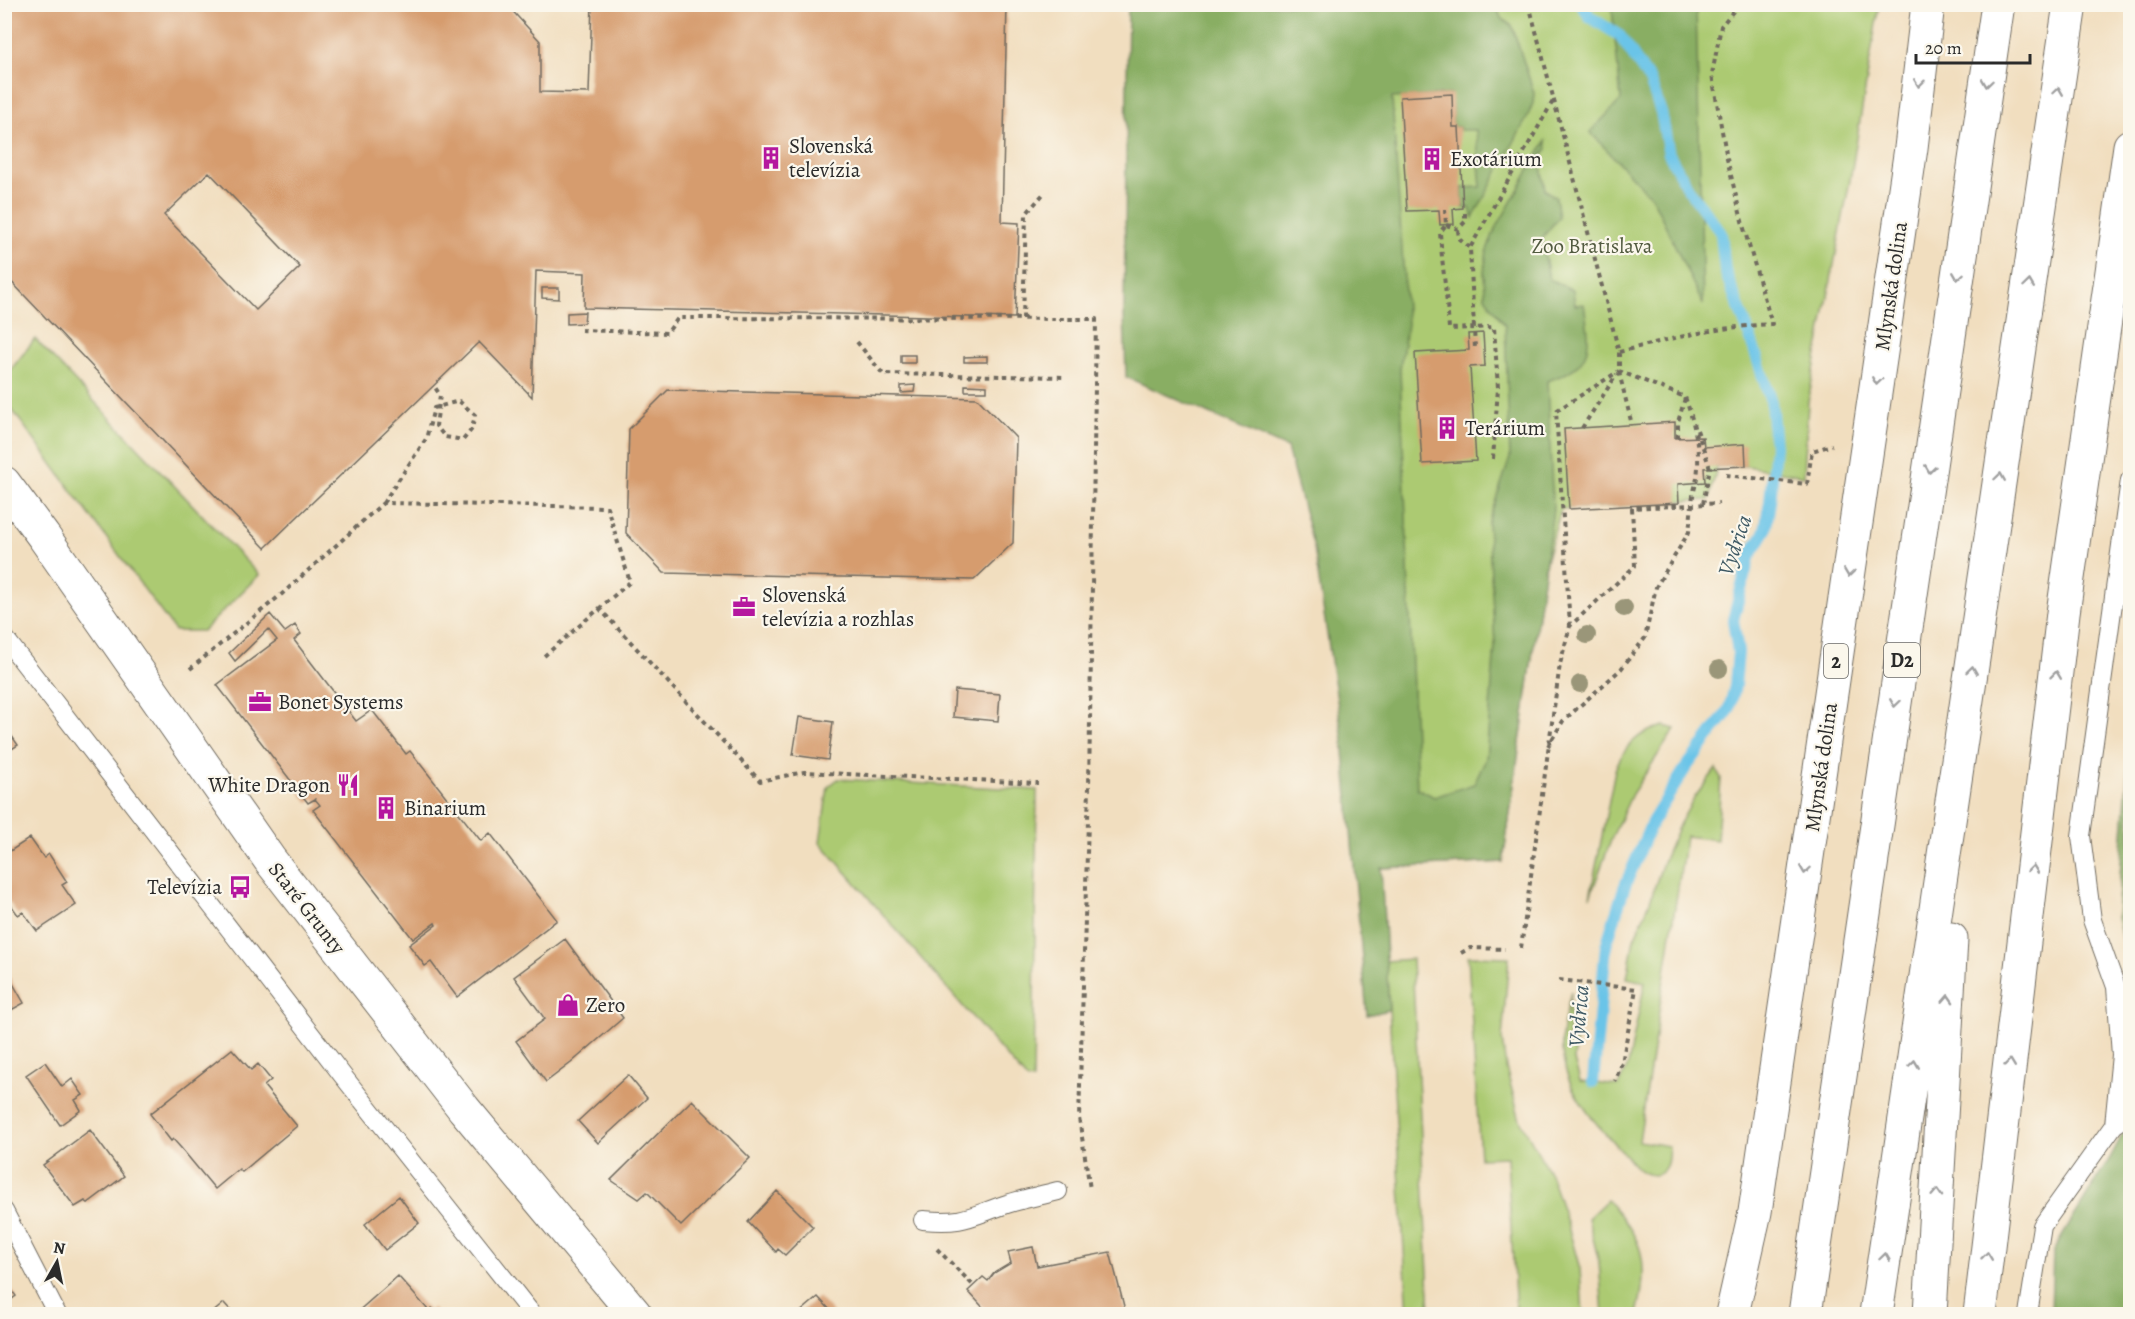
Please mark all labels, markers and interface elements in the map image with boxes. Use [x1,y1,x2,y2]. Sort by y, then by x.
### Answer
scale bar [1916,27,2030,65]
text: 20 m [1925,36,1962,60]
one-way arrow [1913,79,1926,88]
one-way arrow [1981,79,1993,88]
one-way arrow [2051,87,2063,96]
place label: Slovenská televízia [789,132,874,184]
building icon: Slovenská televízia [758,145,784,171]
place label: Exotárium [1450,145,1542,173]
building icon: Exotárium [1419,146,1445,172]
street label: Mlynská dolina [1868,219,1914,352]
park label: Zoo Bratislava [1531,232,1653,260]
one-way arrow [1953,271,1965,281]
one-way arrow [2023,280,2035,289]
one-way arrow [1872,376,1884,385]
place label: Terárium [1465,414,1545,442]
building icon: Terárium [1434,415,1460,441]
one-way arrow [1924,464,1937,474]
one-way arrow [1994,472,2006,482]
water label: Vydrica [1711,511,1759,580]
one-way arrow [1844,569,1856,578]
place label: Slovenská televízia a rozhlas [762,581,914,633]
office icon: Slovenská televízia a rozhlas [731,594,757,620]
road number: D2 [1884,643,1920,677]
road number: 2 [1824,644,1848,678]
one-way arrow [1965,665,1977,675]
one-way arrow [2049,671,2062,680]
place label: Bonet Systems [278,688,404,716]
office icon: Bonet Systems [247,689,273,715]
one-way arrow [1890,699,1902,708]
street label: Mlynská dolina [1798,700,1844,833]
place label: White Dragon [207,771,330,799]
restaurant icon: White Dragon [335,772,361,798]
place label: Binarium [404,794,486,822]
building icon: Binarium [373,795,399,821]
street label: Staré Grunty [262,856,352,960]
one-way arrow [2026,865,2039,874]
one-way arrow [1800,866,1812,875]
place label: Televízia [147,873,222,901]
bus stop icon: Televízia [227,874,253,900]
water label: Vydrica [1561,984,1597,1049]
place label: Zero [586,991,625,1019]
shop icon: Zero [555,992,581,1018]
one-way arrow [1941,994,1954,1003]
one-way arrow [2003,1058,2016,1067]
one-way arrow [1907,1059,1919,1068]
one-way arrow [1930,1189,1943,1198]
north arrow [27,1232,87,1292]
text: N [52,1236,67,1260]
one-way arrow [1878,1252,1890,1261]
one-way arrow [1980,1252,1993,1261]

